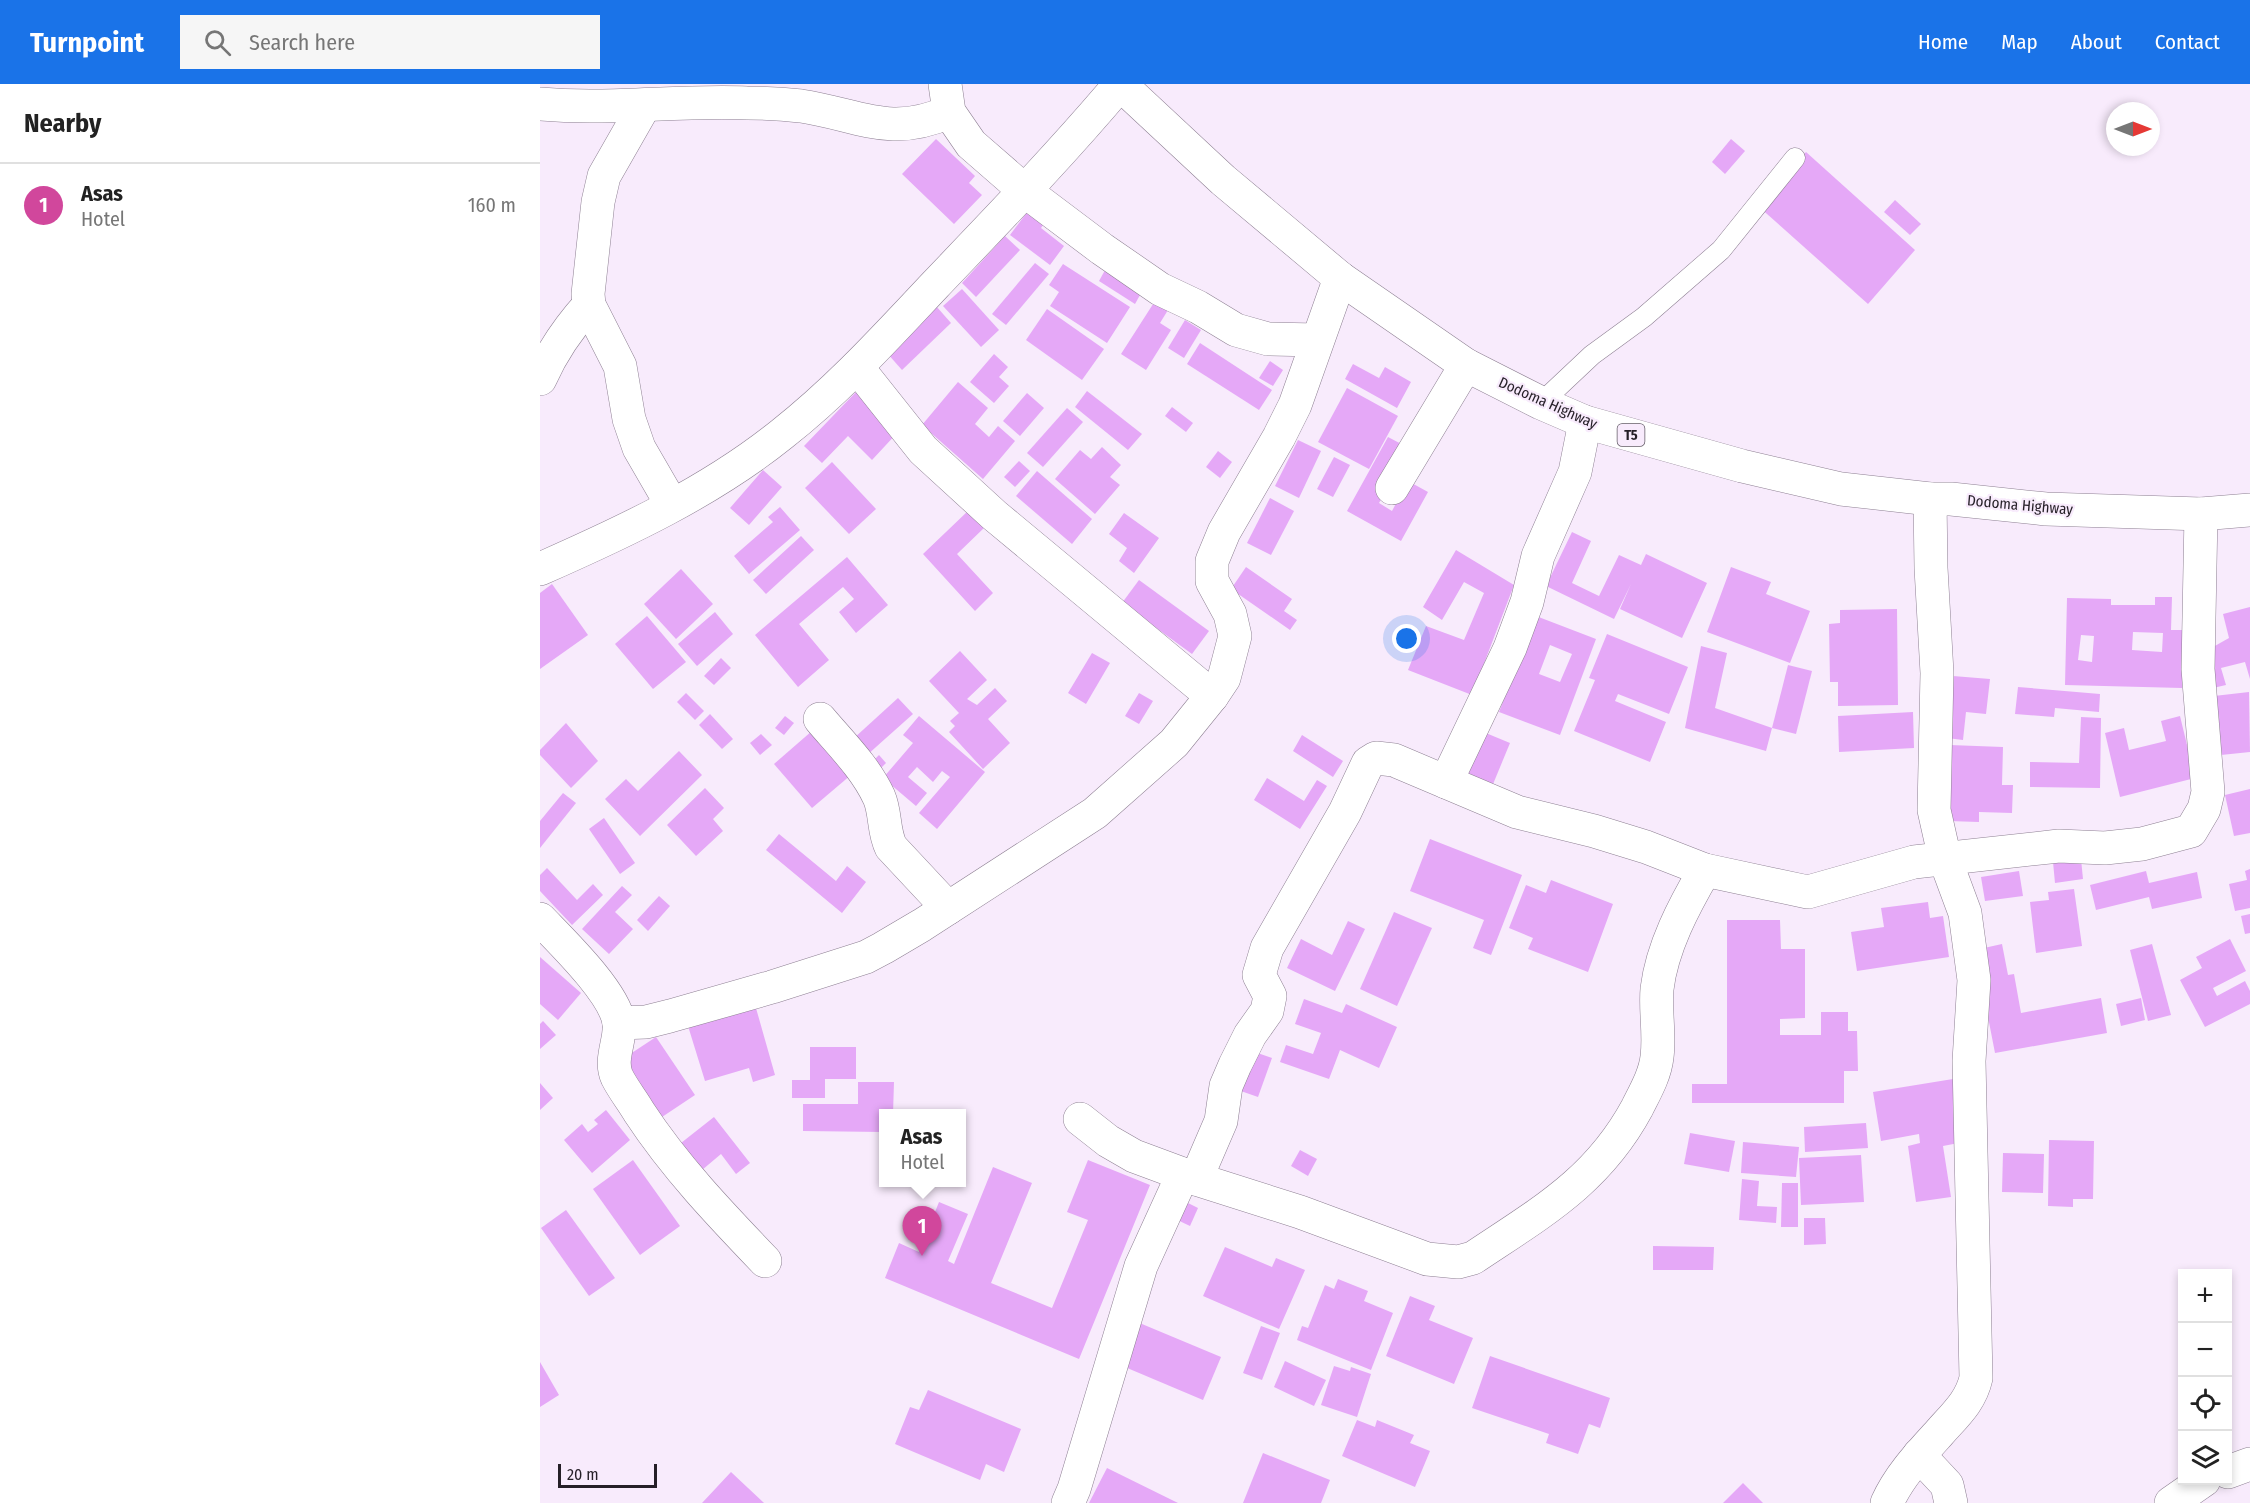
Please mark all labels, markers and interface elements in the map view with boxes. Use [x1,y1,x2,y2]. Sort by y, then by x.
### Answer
search box [180,15,600,69]
text: Turnpoint [30,26,144,59]
icon: search [201,26,234,59]
text: Search here [249,29,355,56]
text: Home [1918,29,1968,55]
text: Map [2001,29,2038,55]
text: About [2071,29,2122,55]
text: Contact [2155,29,2220,55]
north arrow [2106,102,2160,156]
text: Nearby [24,108,101,139]
text: Asas [81,180,123,207]
text: 1 [39,193,48,217]
text: 160 m [468,193,516,217]
text: Hotel [81,207,125,231]
street label: Dodoma Highway [1496,373,1600,433]
road number: T5 [1618,424,1644,446]
street label: Dodoma Highway [1966,491,2074,519]
your location [1392,624,1421,653]
popup [879,1109,966,1187]
text: Asas [900,1123,942,1150]
text: Hotel [900,1150,945,1174]
pin: 1 [902,1206,941,1256]
map controls [2178,1269,2232,1485]
button: + [2178,1269,2232,1323]
button: − [2178,1323,2232,1377]
button: locate [2178,1377,2232,1431]
button: layers [2178,1431,2232,1485]
scale bar [558,1461,657,1488]
text: 20 m [567,1465,598,1484]

